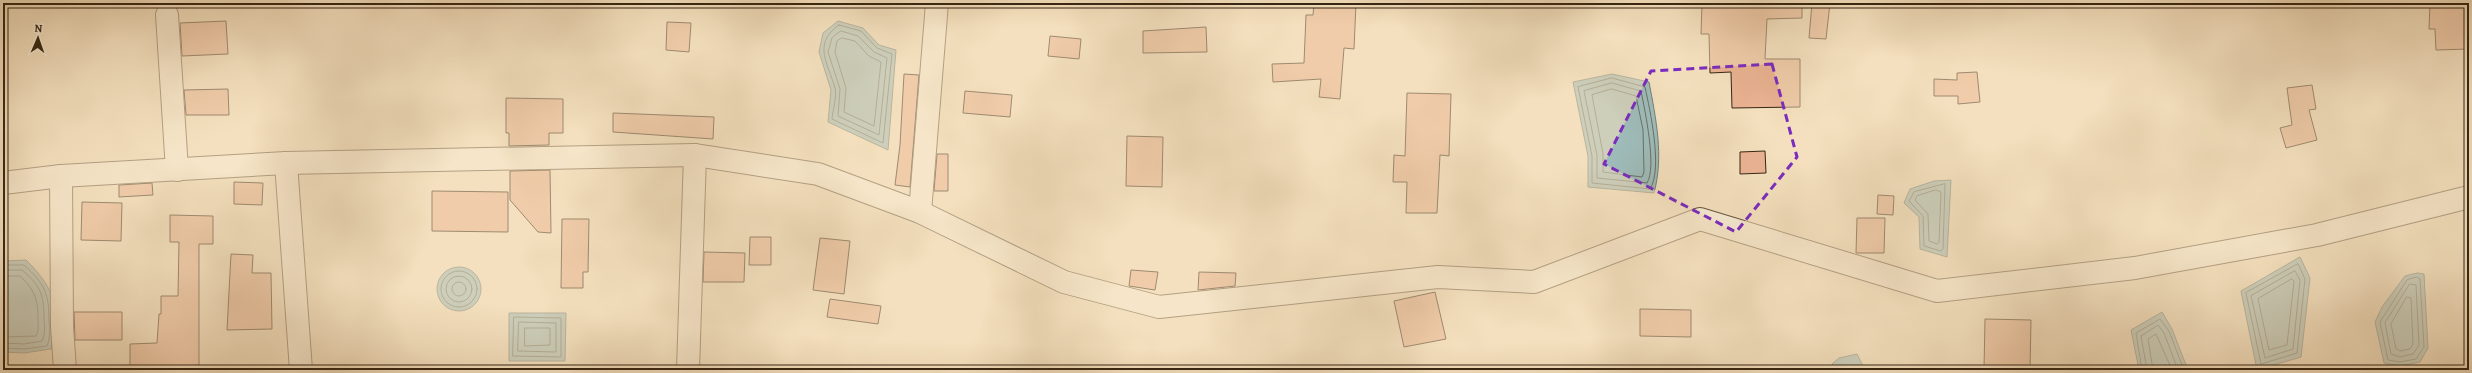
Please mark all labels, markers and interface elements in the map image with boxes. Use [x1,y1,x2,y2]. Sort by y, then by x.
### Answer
north arrow [18,18,58,58]
text: N [34,21,43,36]

